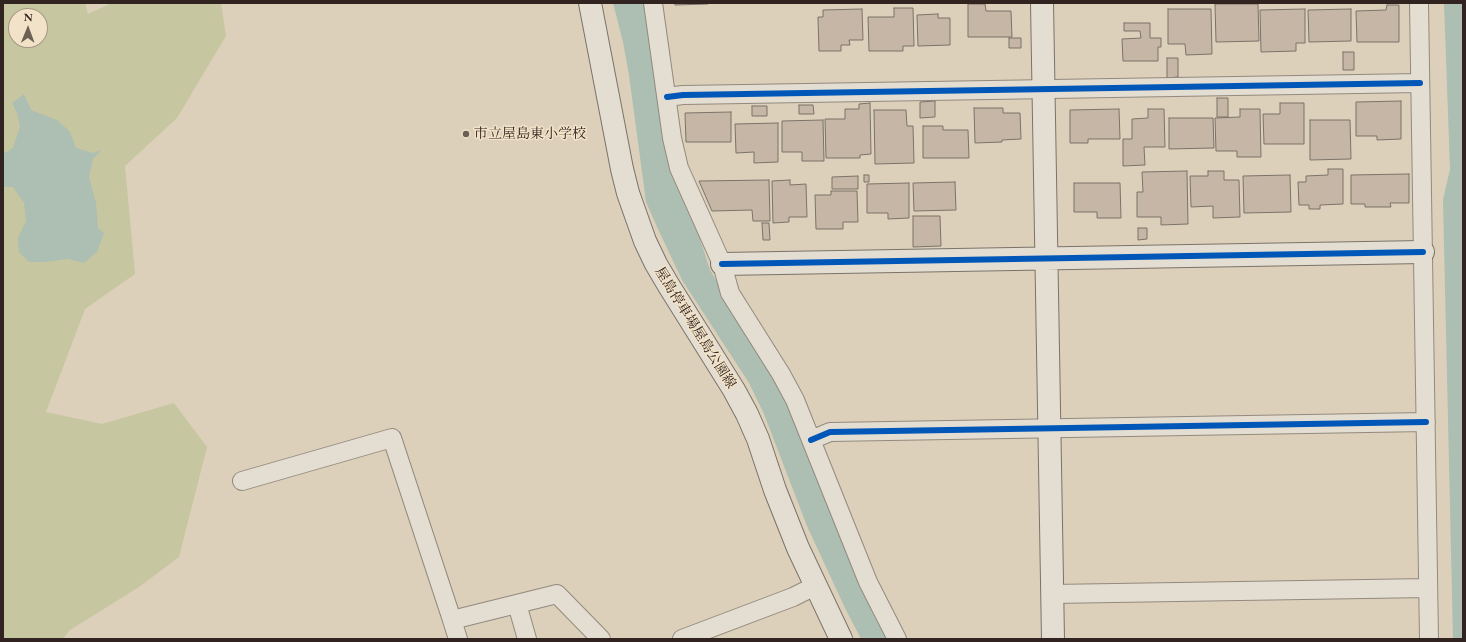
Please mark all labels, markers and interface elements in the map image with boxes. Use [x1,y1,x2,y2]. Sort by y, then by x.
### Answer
north arrow [8,8,48,48]
text: N [24,10,33,24]
place label: 市立屋島東小学校 [474,126,586,142]
marker: 市立屋島東小学校 [461,129,471,139]
street label: 屋島停車場屋島公園線 [651,264,739,392]

